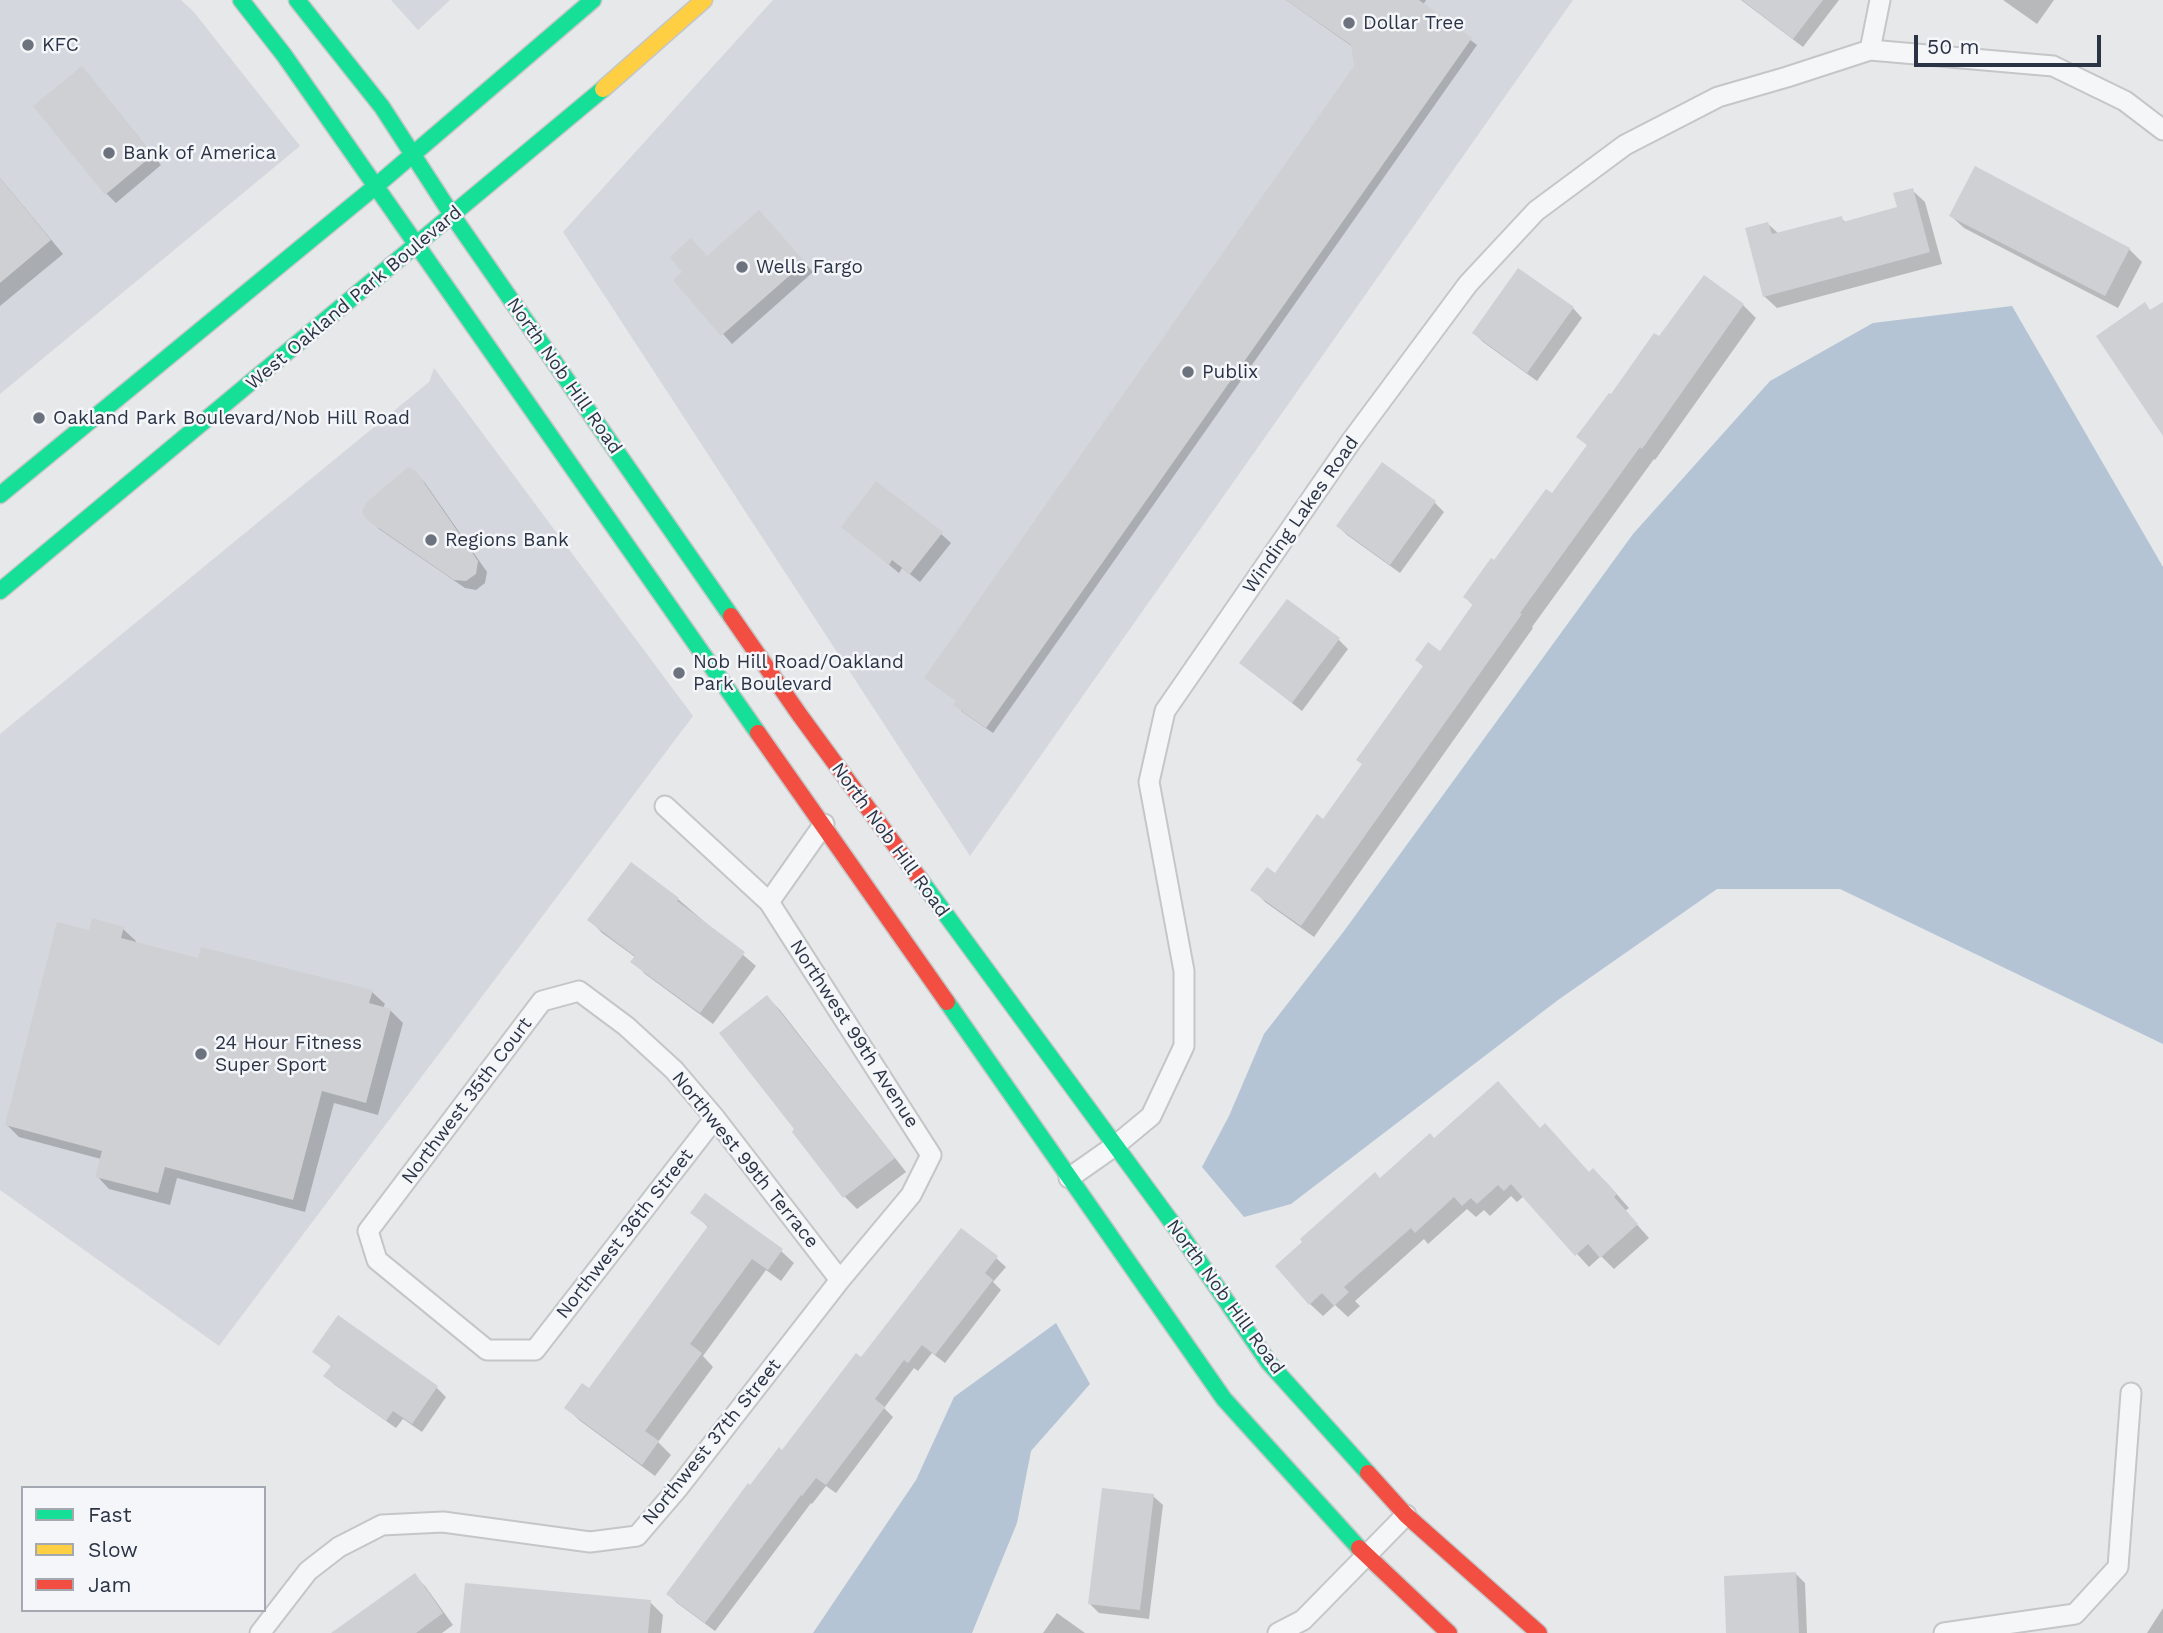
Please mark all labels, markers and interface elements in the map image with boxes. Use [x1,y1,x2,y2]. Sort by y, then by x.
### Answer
place label: Dollar Tree [1363,12,1464,34]
marker: Dollar Tree [1341,15,1357,31]
scale bar [1918,21,2105,65]
place label: KFC [42,34,79,56]
text: 50 m [1927,34,1979,59]
marker: KFC [20,37,36,53]
place label: Bank of America [123,142,276,164]
marker: Bank of America [101,145,117,161]
street label: West Oakland Park Boulevard [241,201,467,395]
place label: Wells Fargo [756,256,863,278]
marker: Wells Fargo [734,259,750,275]
street label: North Nob Hill Road [501,293,627,459]
place label: Publix [1202,361,1258,383]
marker: Publix [1180,364,1196,380]
place label: Oakland Park Boulevard/Nob Hill Road [53,407,410,429]
marker: Oakland Park Boulevard/Nob Hill Road [31,410,47,426]
street label: Winding Lakes Road [1238,432,1364,598]
place label: Regions Bank [445,529,569,551]
marker: Regions Bank [423,532,439,548]
place label: Nob Hill Road/Oakland Park Boulevard [693,651,904,695]
marker: Nob Hill Road/Oakland Park Boulevard [671,665,687,681]
street label: North Nob Hill Road [826,758,954,922]
street label: Northwest 99th Avenue [785,936,923,1132]
street label: Northwest 35th Court [397,1013,537,1189]
place label: 24 Hour Fitness Super Sport [215,1032,362,1076]
marker: 24 Hour Fitness Super Sport [193,1046,209,1062]
street label: Northwest 99th Terrace [667,1067,823,1253]
street label: Northwest 36th Street [552,1145,698,1323]
street label: North Nob Hill Road [1161,1215,1289,1379]
street label: Northwest 37th Street [638,1354,786,1530]
legend [21,1486,266,1612]
text: Fast [88,1502,132,1527]
text: Slow [88,1537,138,1562]
text: Jam [88,1572,131,1597]

